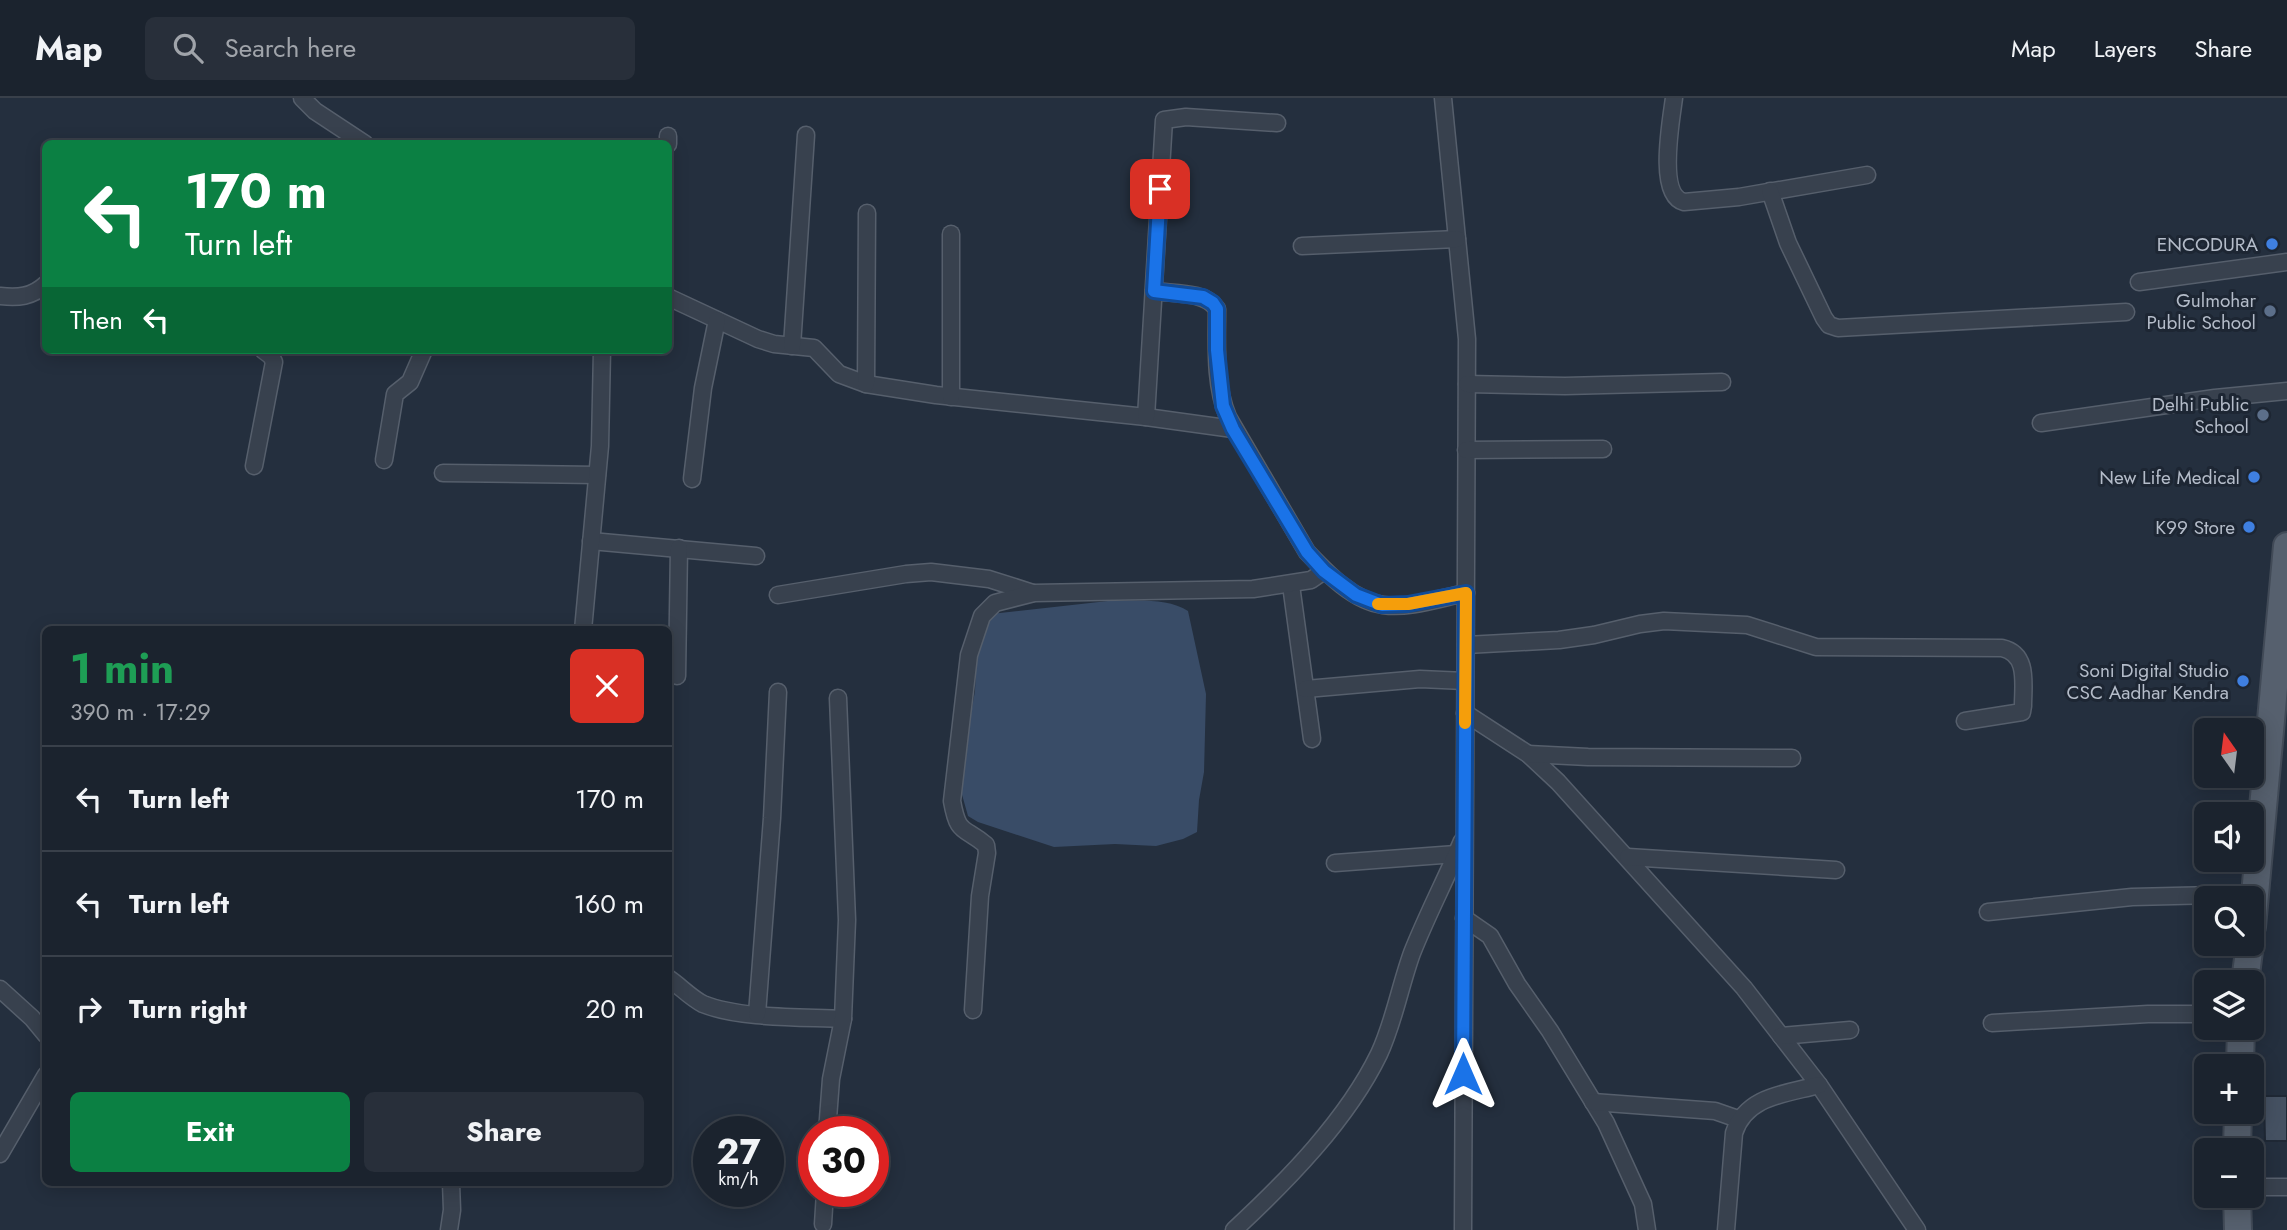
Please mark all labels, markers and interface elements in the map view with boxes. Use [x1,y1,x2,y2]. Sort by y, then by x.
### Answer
search box [145,17,635,80]
text: Map [35,25,103,72]
icon: search [169,29,207,67]
text: Search here [225,29,356,67]
text: Map [2011,31,2056,66]
text: Layers [2094,31,2156,66]
text: Share [2194,31,2252,66]
text: 170 m [185,156,327,226]
pin [1130,159,1190,219]
icon: left [70,168,161,259]
icon: arrive [1141,170,1179,208]
text: Turn left [185,221,292,267]
place label: ENCODURA [2157,231,2258,258]
marker: ENCODURA [2264,236,2280,252]
place label: Gulmohar Public School [2146,287,2256,336]
text: Then [70,301,123,339]
icon: left [137,301,175,339]
marker: Gulmohar Public School [2262,303,2278,319]
place label: Delhi Public School [2152,391,2249,440]
marker: Delhi Public School [2255,407,2271,423]
place label: New Life Medical [2099,464,2240,491]
marker: New Life Medical [2246,469,2262,485]
place label: K99 Store [2155,514,2235,541]
marker: K99 Store [2241,519,2257,535]
text: 1 min [70,638,174,699]
button: close [570,649,644,723]
place label: Soni Digital Studio CSC Aadhar Kendra [2067,657,2229,706]
marker: Soni Digital Studio CSC Aadhar Kendra [2235,673,2251,689]
text: 390 m · 17:29 [70,695,211,729]
north arrow [2194,718,2264,788]
map controls [2194,718,2264,1208]
icon: left [70,780,108,818]
text: Turn left [129,780,229,818]
text: 170 m [575,780,644,818]
button: sound [2194,802,2264,872]
icon: left [70,885,108,923]
text: Turn left [129,885,229,923]
text: 160 m [574,885,644,923]
button: search [2194,886,2264,956]
button: layers [2194,970,2264,1040]
icon: right [70,990,108,1028]
text: Turn right [129,990,247,1028]
text: 20 m [586,990,644,1028]
position arrow [1426,1037,1500,1111]
button: + [2194,1054,2264,1124]
button: Exit [70,1092,350,1172]
button: Share [364,1092,644,1172]
speed limit sign: 30 [798,1116,889,1207]
text: 27 [716,1127,761,1177]
button: − [2194,1138,2264,1208]
text: km/h [718,1166,759,1192]

